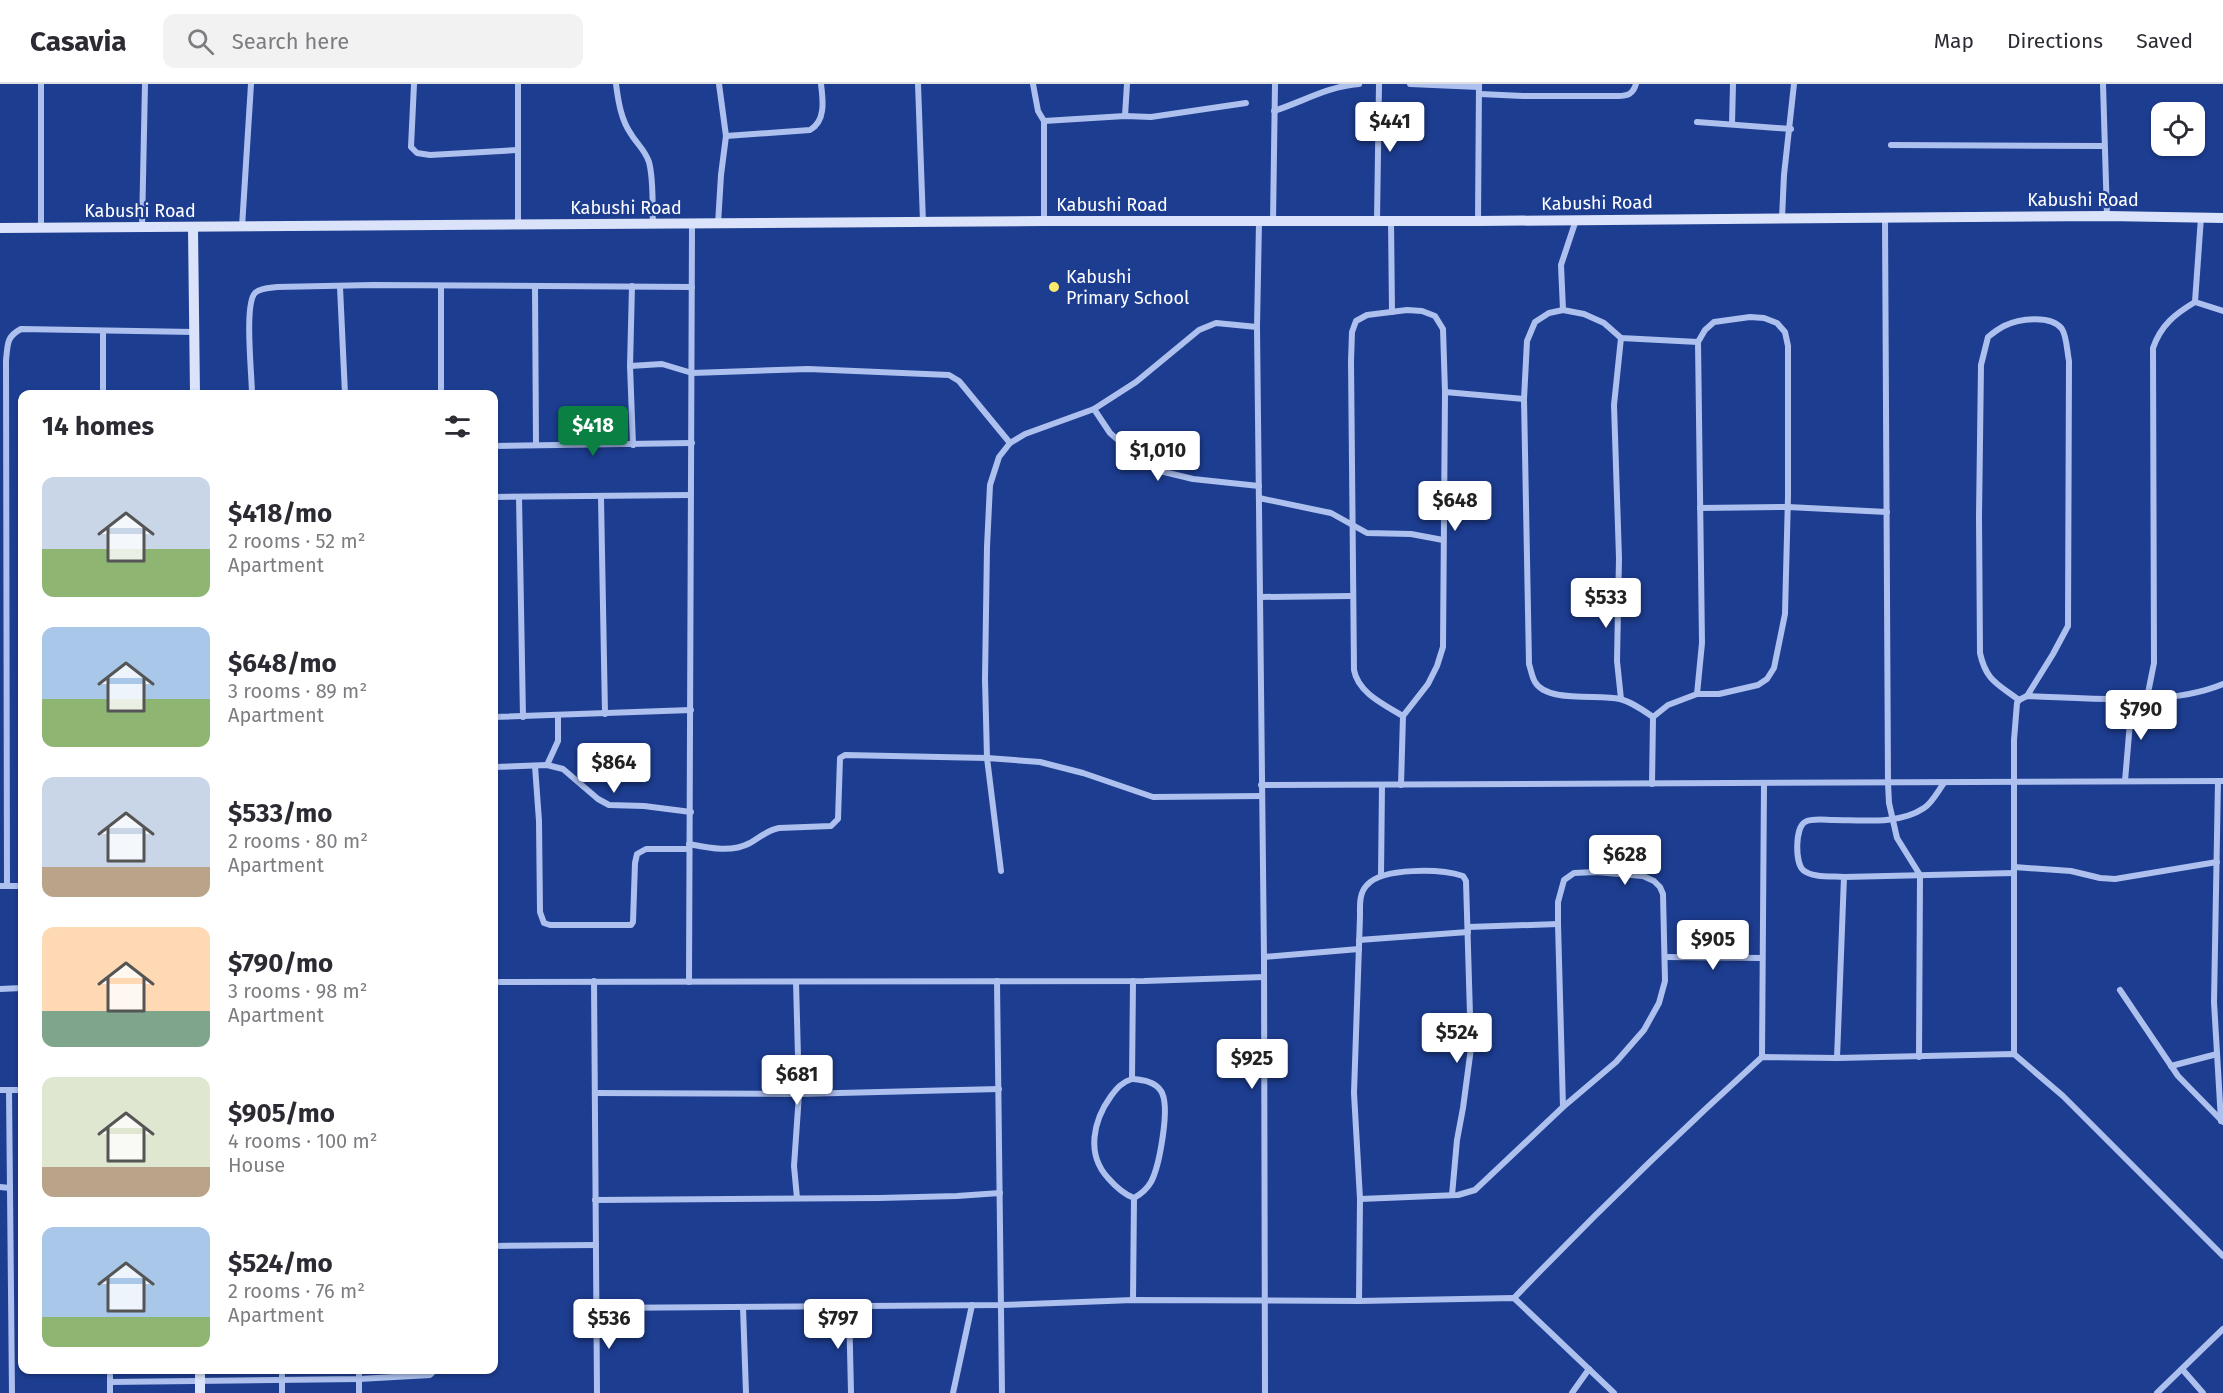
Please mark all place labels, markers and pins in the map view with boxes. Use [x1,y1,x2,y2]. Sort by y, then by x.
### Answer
pin: $441 [1354,102,1426,153]
place label: Kabushi Primary School [1066,266,1189,309]
marker: Kabushi Primary School [1047,280,1061,294]
pin: $418 [557,406,629,457]
pin: $1,010 [1109,431,1207,482]
pin: $648 [1419,481,1491,532]
pin: $533 [1570,578,1642,629]
pin: $790 [2105,690,2177,741]
pin: $864 [578,743,650,794]
pin: $628 [1589,835,1661,886]
pin: $905 [1677,920,1749,971]
pin: $524 [1421,1013,1493,1064]
pin: $925 [1216,1039,1288,1090]
pin: $681 [761,1055,833,1106]
pin: $536 [573,1299,645,1350]
pin: $797 [802,1299,874,1350]

